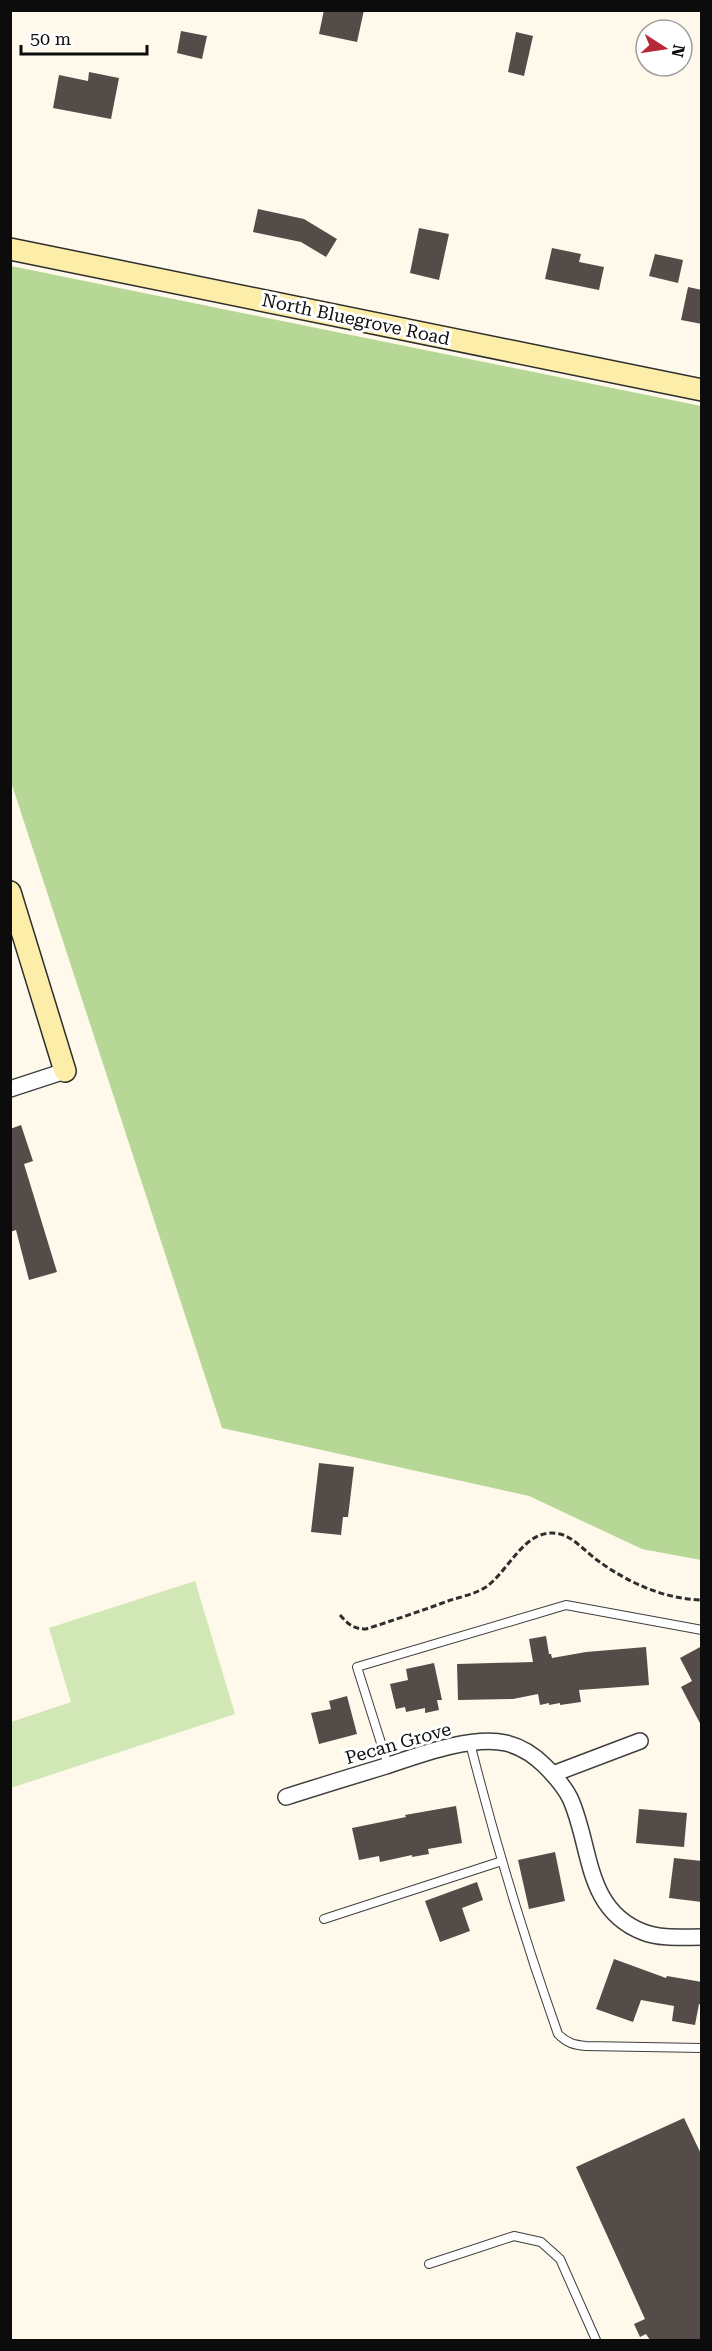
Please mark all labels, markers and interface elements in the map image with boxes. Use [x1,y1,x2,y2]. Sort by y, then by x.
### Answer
scale bar [21,18,147,56]
north arrow [634,18,694,78]
text: 50 m [30,28,71,49]
text: N [668,43,689,59]
street label: North Bluegrove Road [260,289,452,349]
street label: Pecan Grove [343,1718,453,1768]

